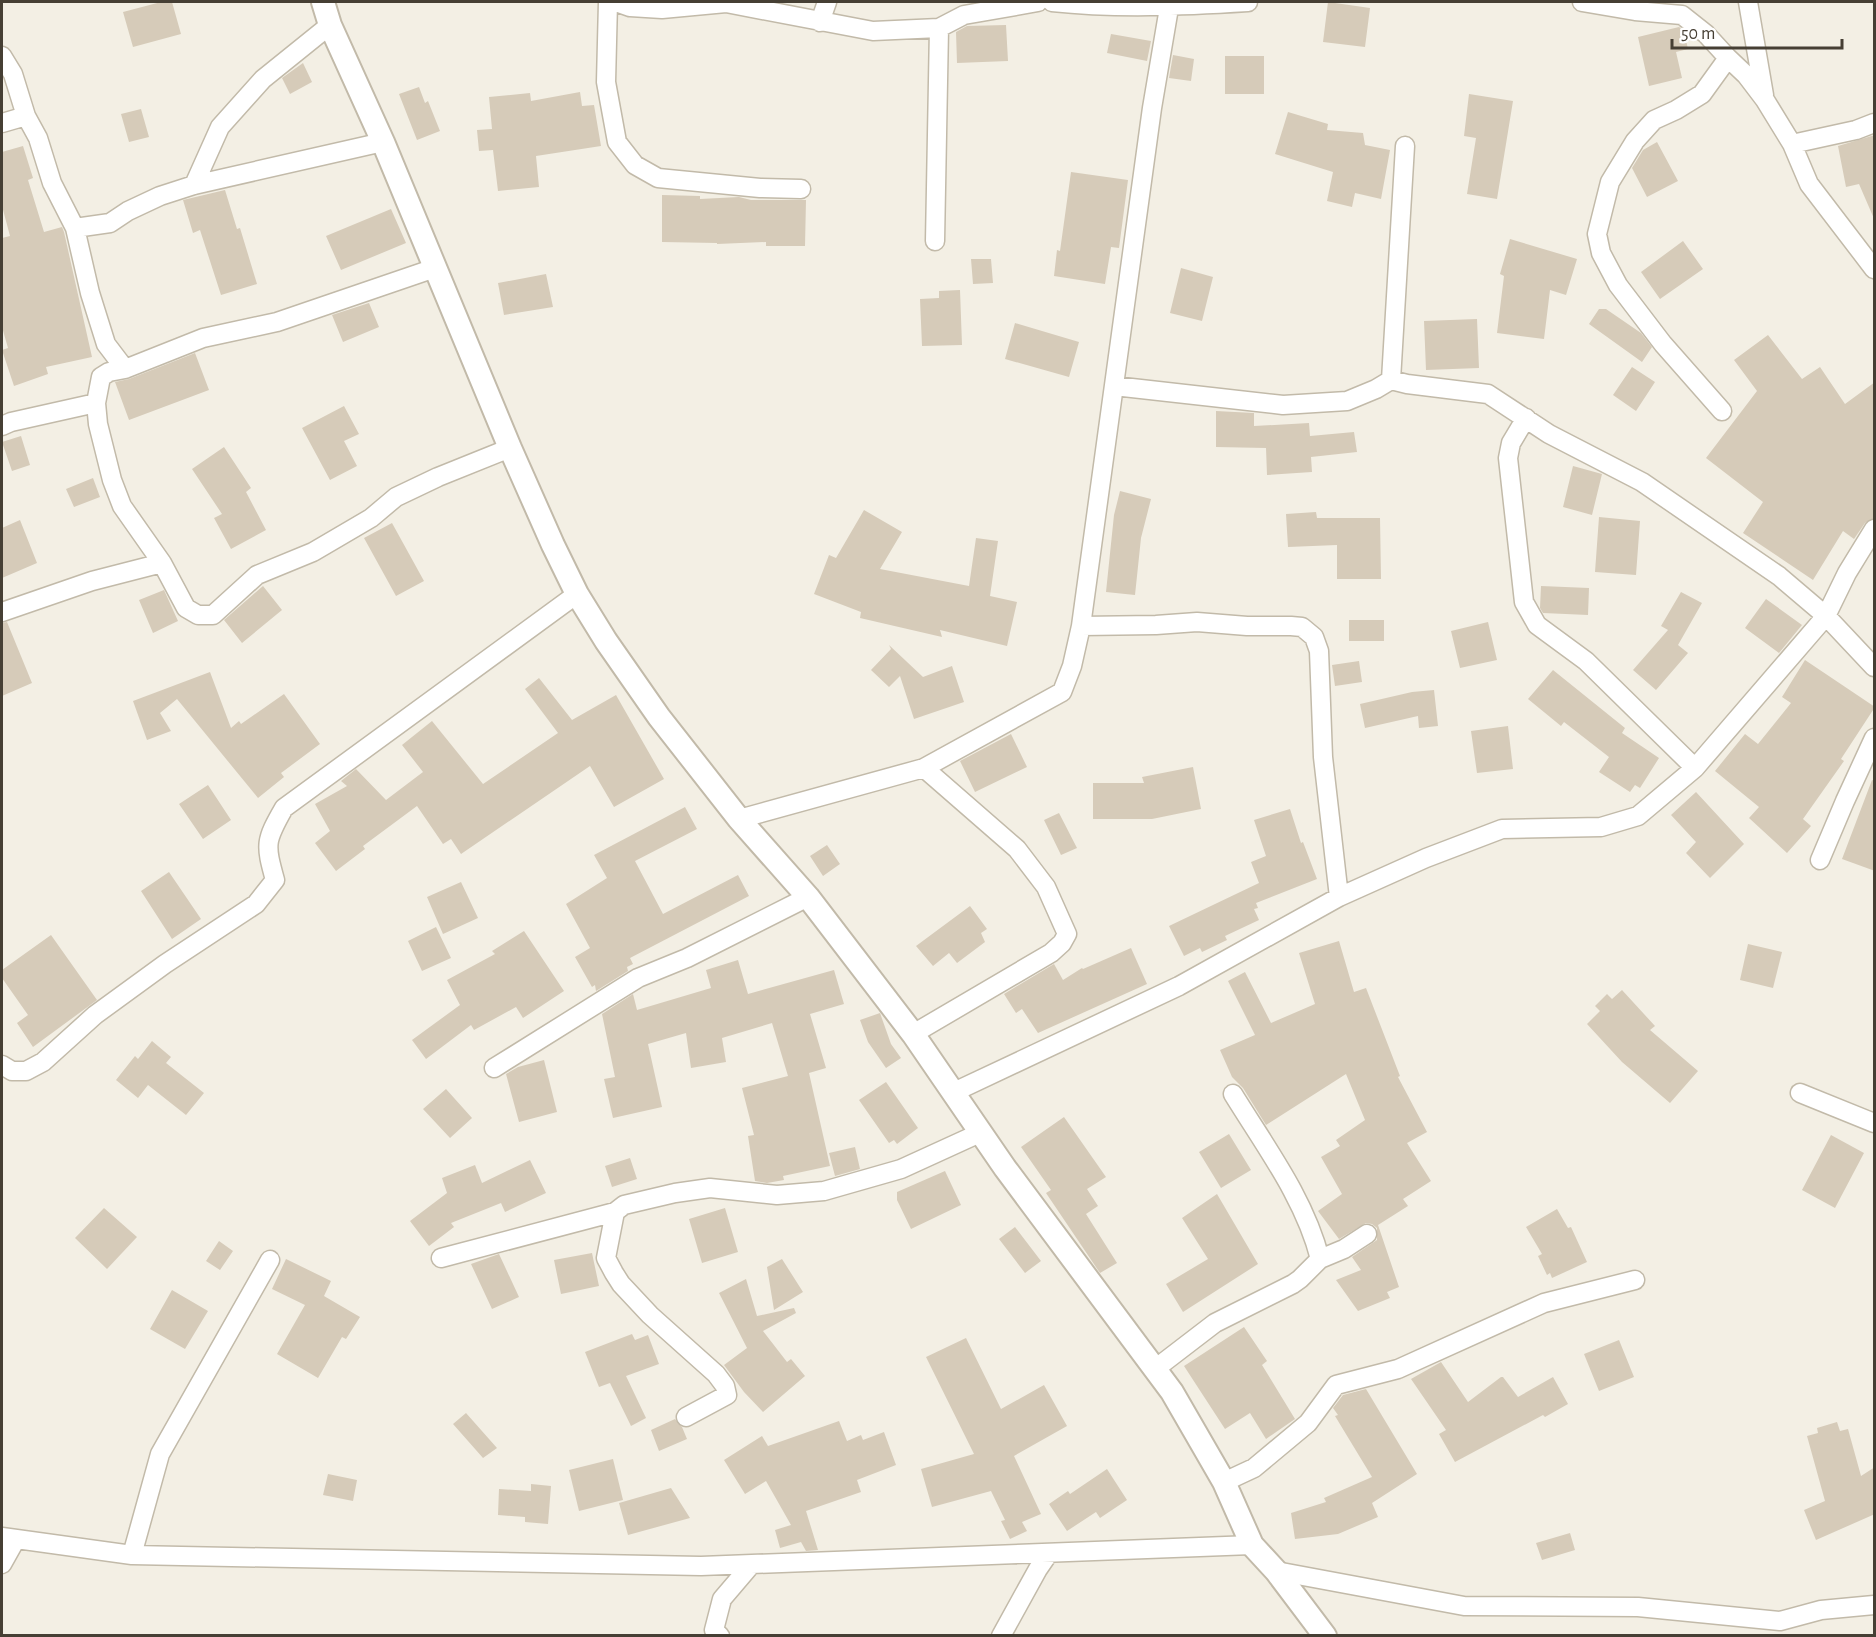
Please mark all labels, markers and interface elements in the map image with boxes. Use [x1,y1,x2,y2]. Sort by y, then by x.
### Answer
scale bar [1672,12,1842,50]
text: 50 m [1681,25,1715,43]

